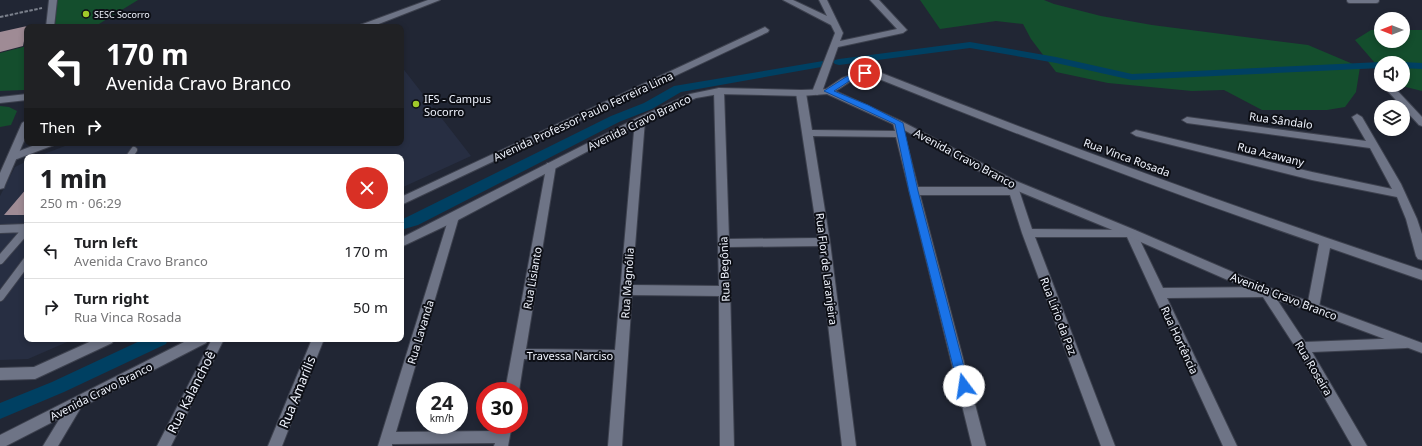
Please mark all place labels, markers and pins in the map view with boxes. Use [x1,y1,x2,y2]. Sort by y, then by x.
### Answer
place label: SESC Socorro [94,8,150,21]
marker: SESC Socorro [81,9,91,19]
pin [848,56,882,90]
place label: IFS - Campus Socorro [424,91,491,119]
marker: IFS - Campus Socorro [411,99,421,109]

